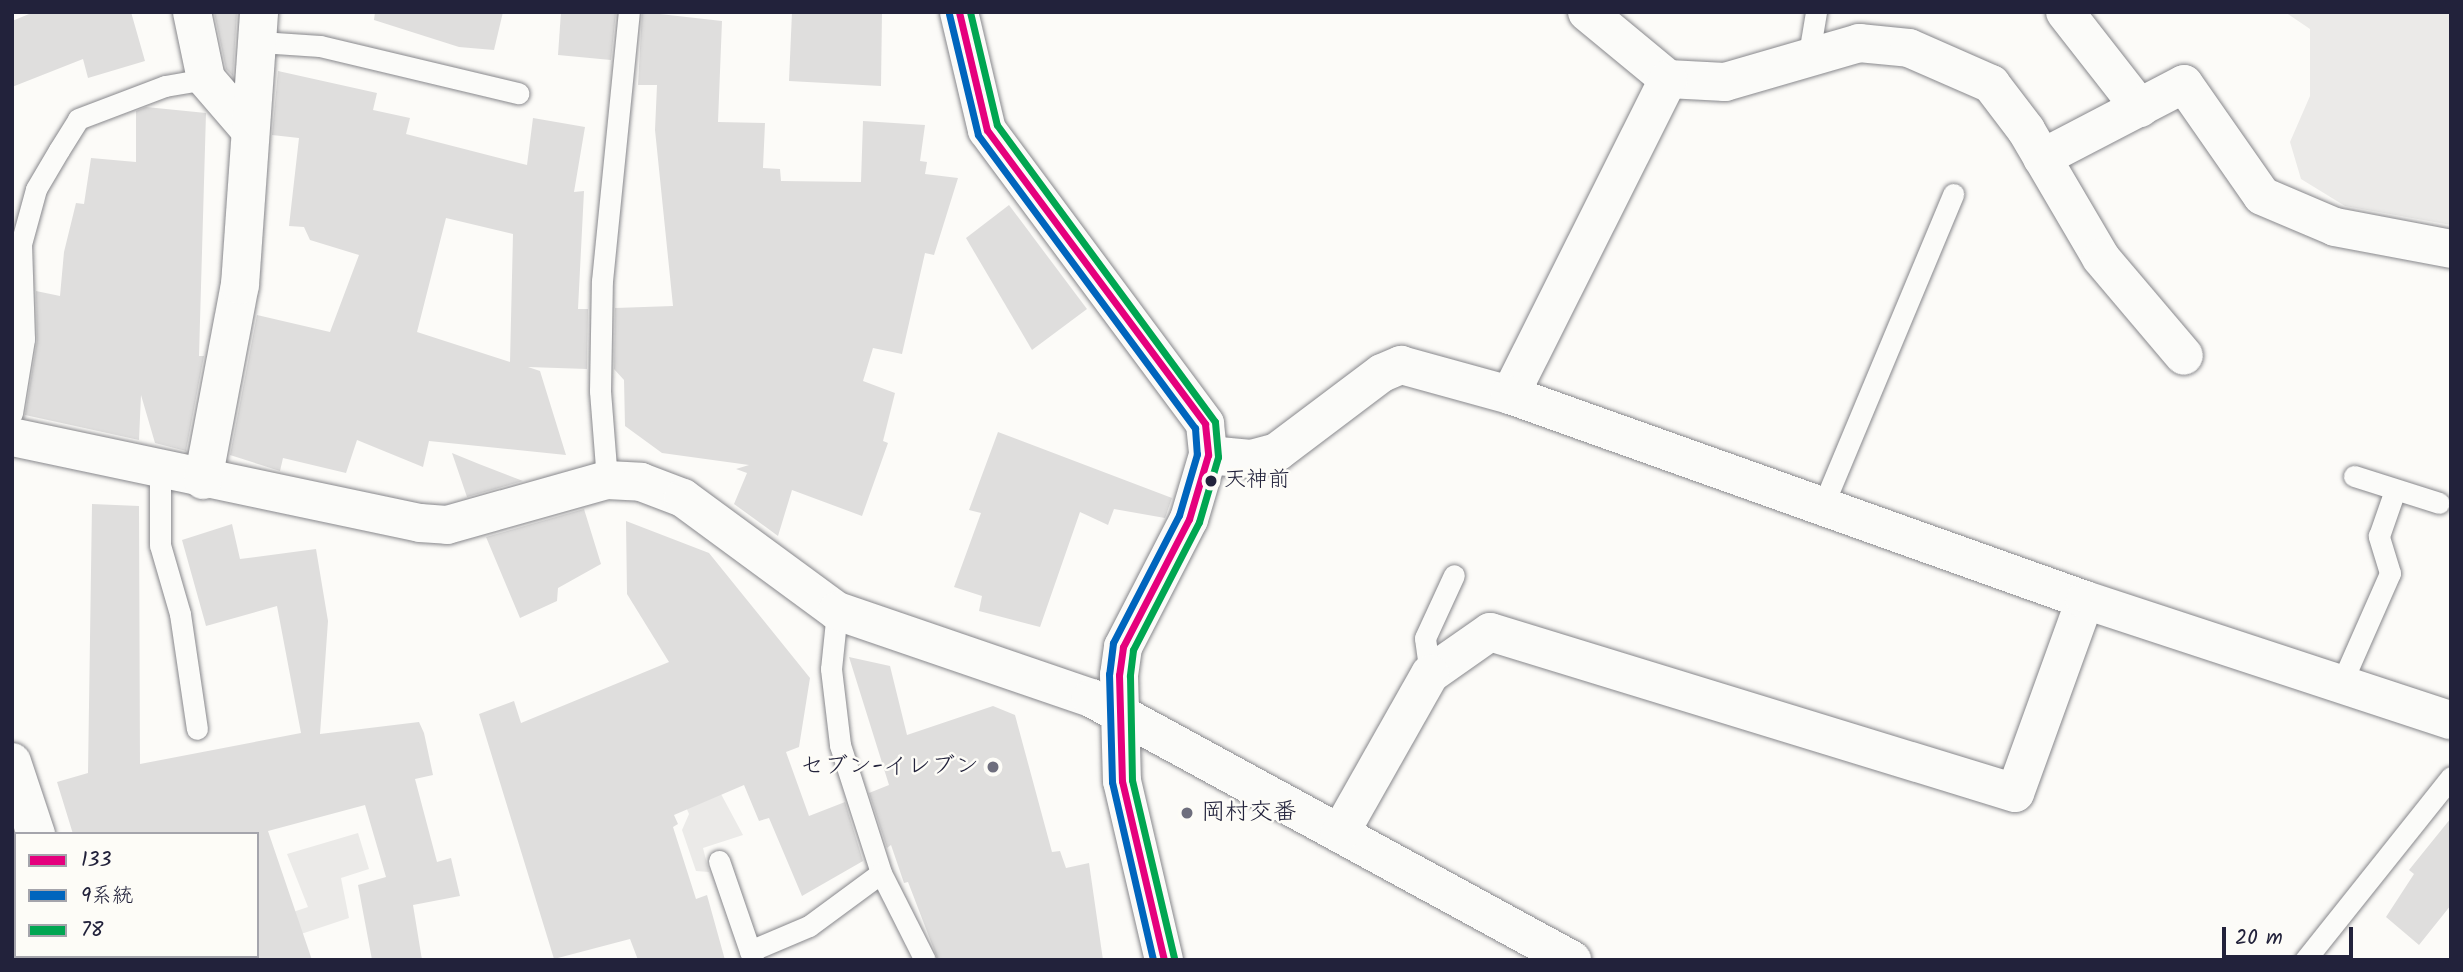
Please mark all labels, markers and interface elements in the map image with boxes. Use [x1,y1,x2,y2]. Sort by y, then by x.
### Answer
place label: 天神前 [1224,468,1290,494]
marker: 天神前 [1204,474,1218,488]
place label: セブン-イレブン [800,753,979,781]
marker: セブン-イレブン [985,759,1001,775]
place label: 岡村交番 [1201,799,1297,827]
marker: 岡村交番 [1179,805,1195,821]
legend [14,832,259,958]
text: 133 [81,844,112,877]
text: 9系統 [81,880,133,913]
scale bar [2225,912,2356,956]
text: 78 [81,914,103,947]
text: 20 m [2235,922,2283,955]

